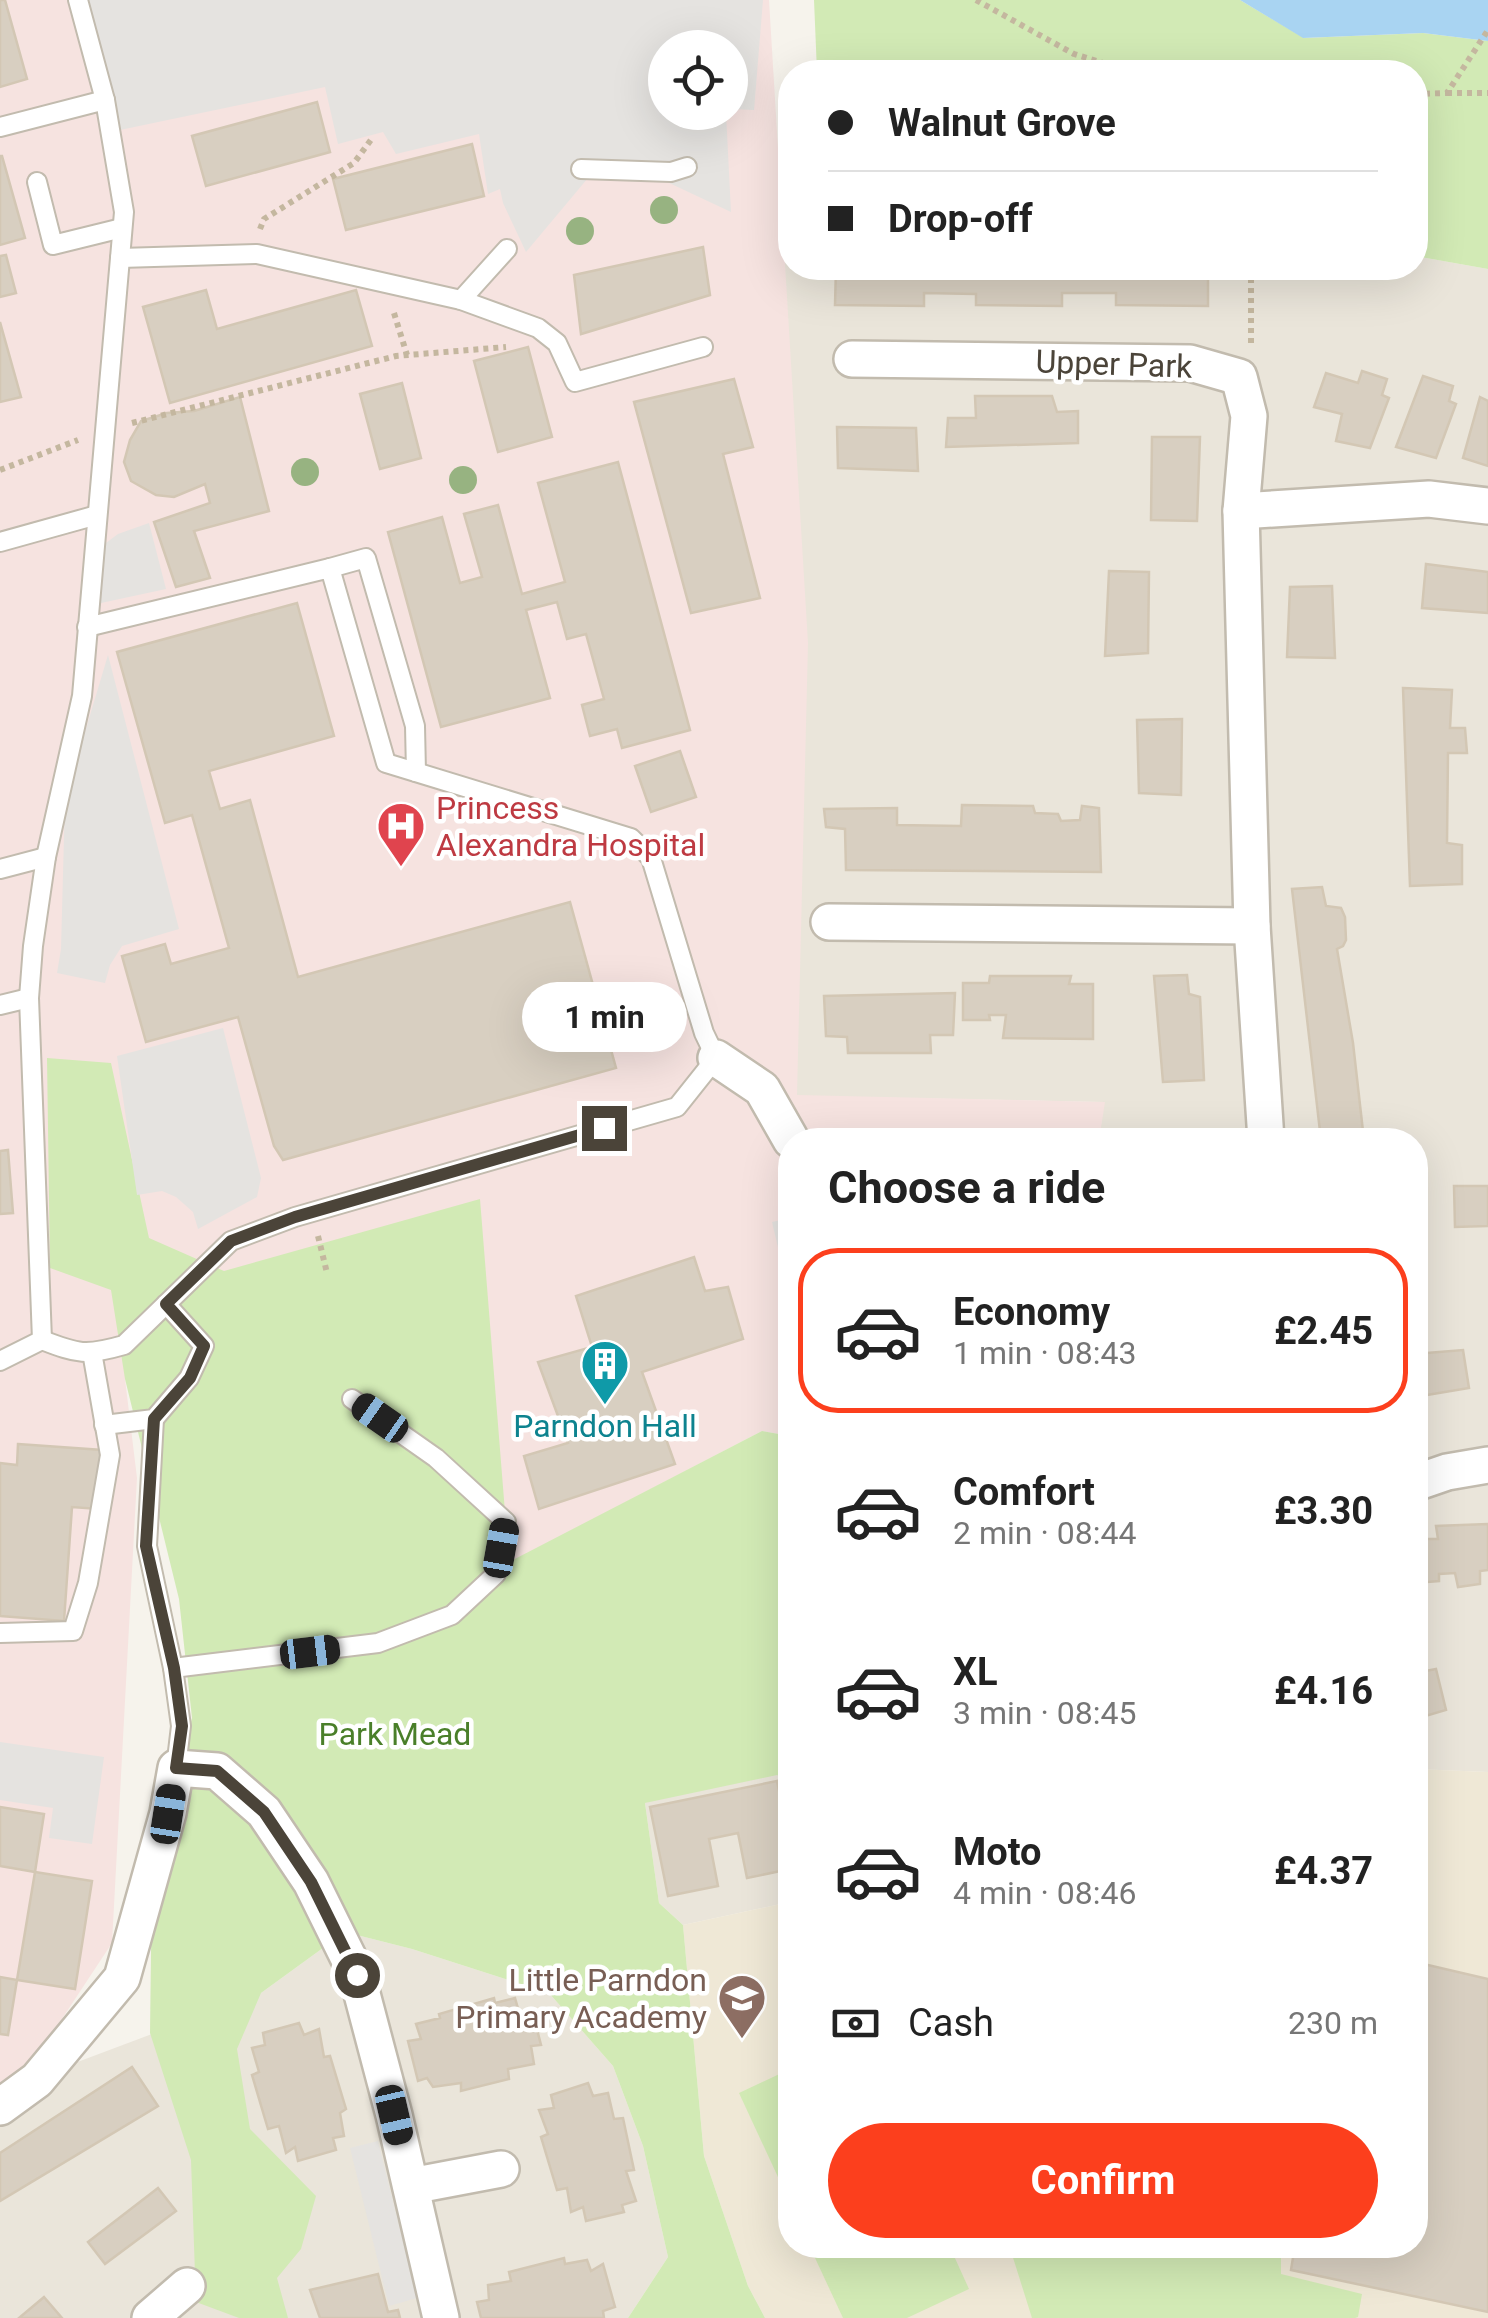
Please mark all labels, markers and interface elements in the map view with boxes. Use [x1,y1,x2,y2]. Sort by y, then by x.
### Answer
map controls [648,30,748,130]
button: locate [648,30,748,130]
text: Walnut Grove [888,101,1116,145]
text: Drop-off [888,197,1033,241]
street label: Upper Park [1035,342,1194,386]
place label: Princess Alexandra Hospital [436,789,705,864]
hospital icon: Princess Alexandra Hospital [375,800,427,868]
callout: 1 min [522,983,686,1053]
text: 1 min [564,998,645,1036]
route end [582,1106,627,1151]
text: Choose a ride [828,1161,1105,1214]
icon: car [833,1286,923,1376]
text: Economy [953,1290,1110,1334]
text: £2.45 [1274,1309,1373,1353]
text: 1 min · 08:43 [953,1334,1136,1372]
building icon: Parndon Hall [579,1338,631,1406]
car [347,1389,413,1447]
place label: Parndon Hall [513,1407,697,1445]
icon: car [833,1466,923,1556]
text: Comfort [953,1470,1095,1514]
text: £3.30 [1274,1489,1373,1533]
text: 2 min · 08:44 [953,1514,1136,1552]
car [481,1516,521,1580]
car [278,1633,342,1671]
icon: car [833,1646,923,1736]
text: XL [953,1650,998,1694]
text: £4.16 [1274,1669,1373,1713]
text: 3 min · 08:45 [953,1694,1136,1732]
park label: Park Mead [319,1715,471,1753]
car [148,1782,188,1846]
icon: car [833,1826,923,1916]
text: Moto [953,1830,1042,1874]
text: £4.37 [1274,1849,1373,1893]
text: 4 min · 08:46 [953,1874,1136,1912]
route start [335,1953,380,1998]
place label: Little Parndon Primary Academy [455,1961,707,2036]
school or university icon: Little Parndon Primary Academy [716,1972,768,2040]
icon: cash [828,1996,883,2051]
text: Cash [908,2001,994,2045]
text: 230 m [1288,2004,1378,2042]
car [373,2082,415,2148]
button: Confirm [828,2123,1378,2238]

